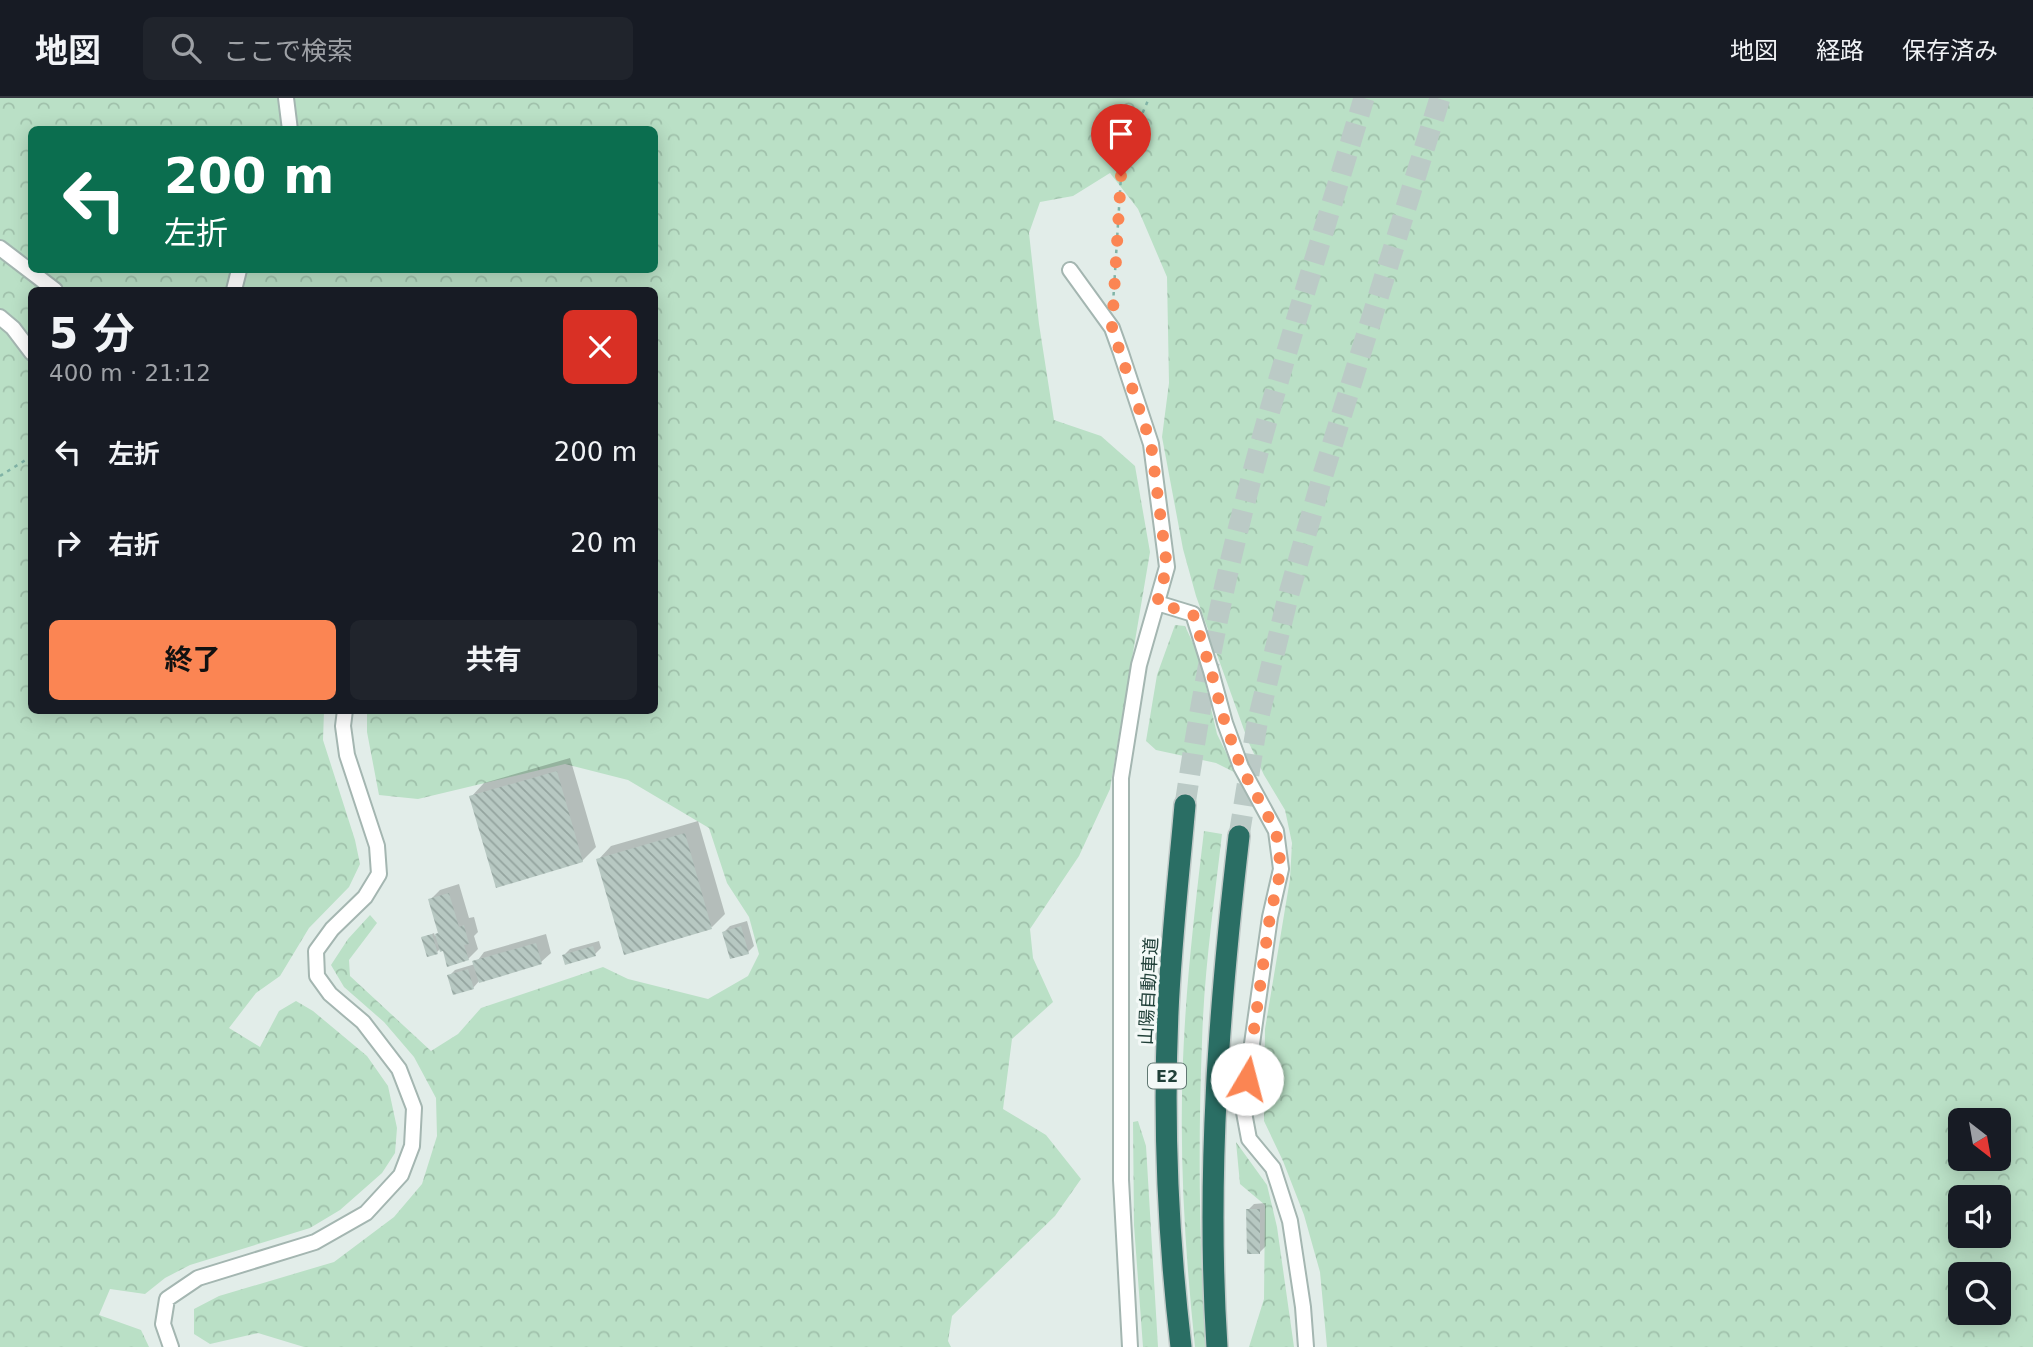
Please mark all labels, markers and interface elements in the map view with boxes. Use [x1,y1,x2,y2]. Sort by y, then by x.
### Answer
search box [143,17,633,80]
icon: search [167,29,205,67]
text: 地図 [35,31,101,70]
text: ここで検索 [223,36,353,66]
text: 地図 [1730,37,1778,65]
text: 経路 [1816,37,1864,65]
text: 保存済み [1902,37,1998,65]
pin [1091,104,1151,176]
icon: arrive [1102,115,1140,153]
text: 200 m [164,148,334,205]
icon: left [49,154,140,245]
text: 左折 [164,214,228,252]
text: 5 分 [49,309,135,358]
button: close [563,310,637,384]
text: 400 m · 21:12 [49,360,211,386]
icon: left [49,433,87,471]
text: 200 m [554,437,637,467]
text: 左折 [108,439,160,469]
icon: right [49,524,87,562]
text: 20 m [570,528,637,558]
text: 右折 [108,530,160,560]
button: 終了 [49,620,336,700]
button: 共有 [350,620,637,700]
street label: 山陽自動車道 [1135,937,1161,1045]
position arrow [1210,1042,1284,1116]
road number: E2 [1148,1064,1186,1088]
north arrow [1948,1108,2011,1171]
map controls [1948,1108,2011,1325]
button: sound [1948,1185,2011,1248]
button: search [1948,1262,2011,1325]

